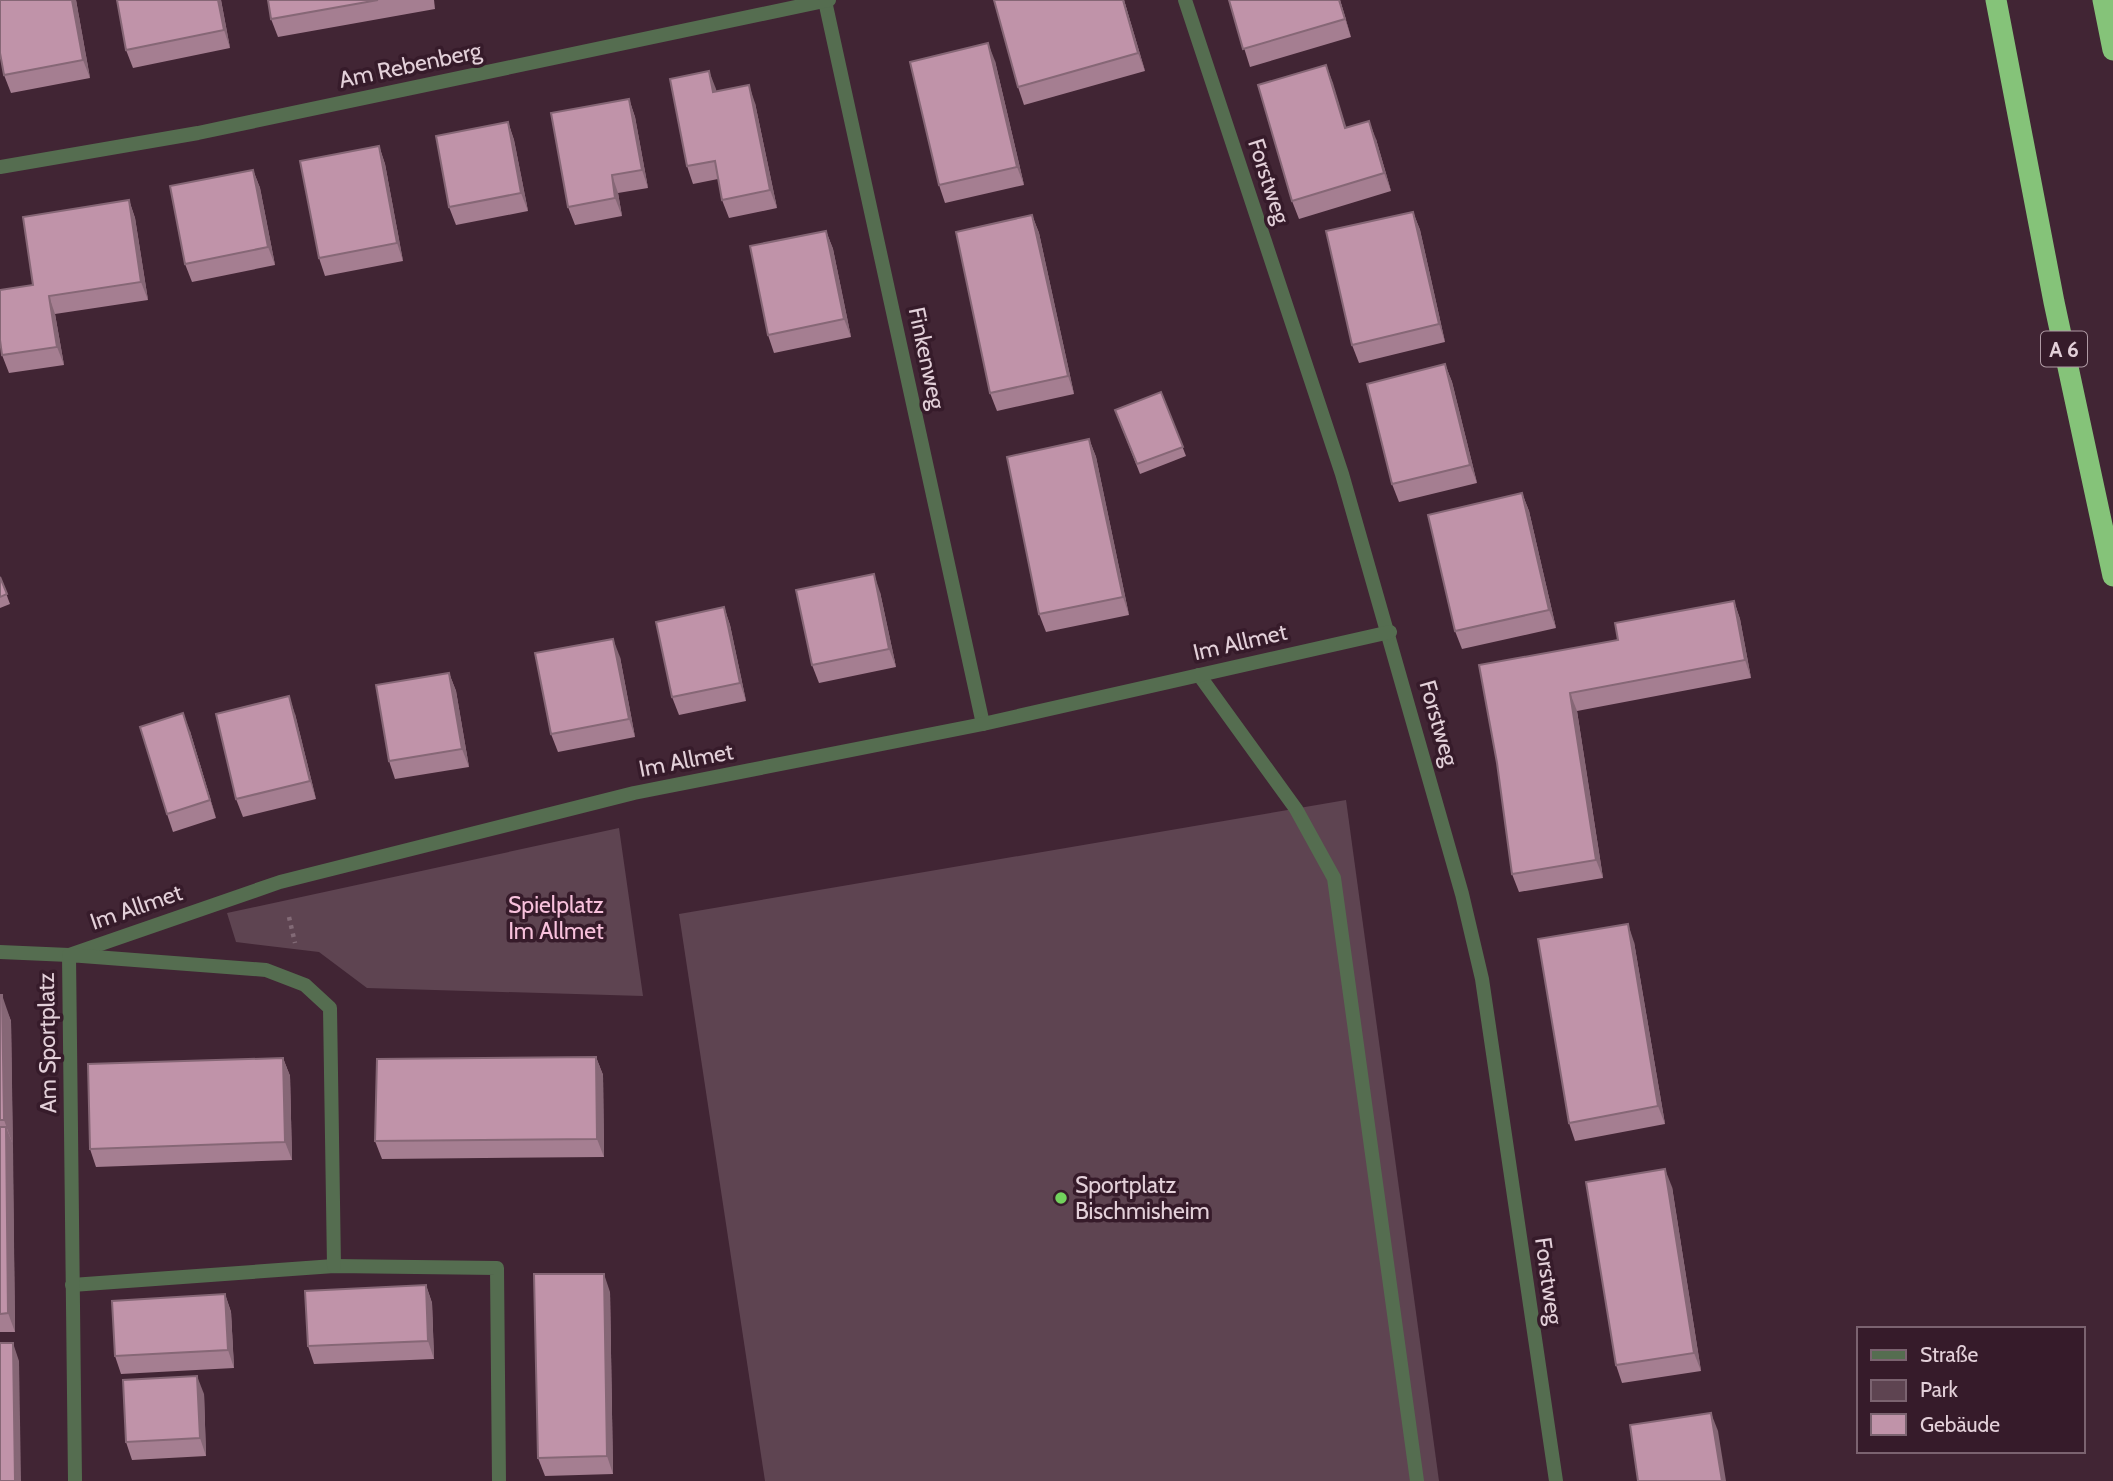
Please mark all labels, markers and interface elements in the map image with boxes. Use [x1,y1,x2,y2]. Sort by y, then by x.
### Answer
street label: Am Rebenberg [336,36,484,94]
street label: Forstweg [1242,135,1296,228]
street label: Finkenweg [903,304,952,412]
road number: A 6 [2041,332,2087,366]
street label: Im Allmet [1190,618,1290,666]
street label: Forstweg [1413,677,1465,770]
street label: Im Allmet [636,737,736,783]
street label: Im Allmet [86,878,186,936]
park label: Spielplatz Im Allmet [508,891,604,945]
street label: Am Sportplatz [32,972,62,1114]
place label: Sportplatz Bischmisheim [1075,1171,1210,1225]
marker: Sportplatz Bischmisheim [1053,1190,1069,1206]
street label: Forstweg [1529,1235,1569,1327]
legend [1857,1327,2085,1453]
text: Straße [1920,1342,1979,1367]
text: Park [1920,1377,1958,1402]
text: Gebäude [1920,1412,2000,1437]

